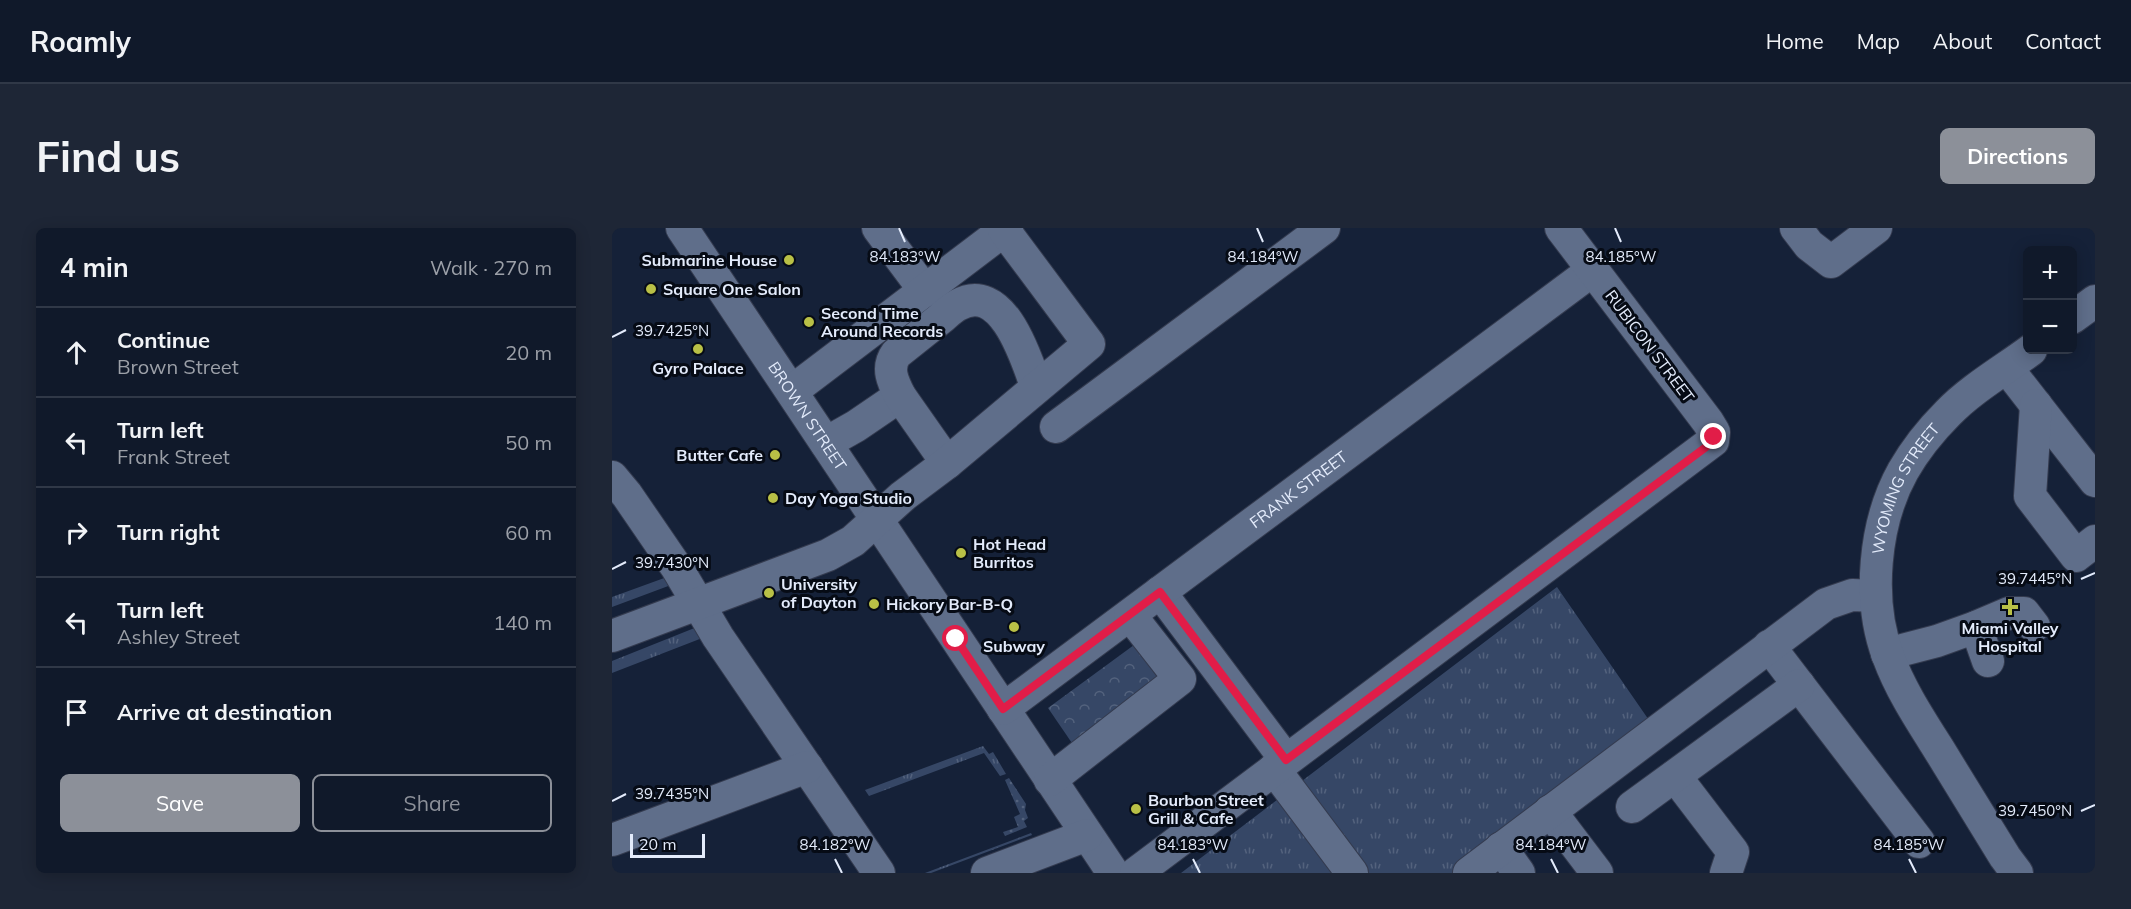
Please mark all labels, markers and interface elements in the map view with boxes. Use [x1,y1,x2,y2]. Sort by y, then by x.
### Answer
text: Roamly [30,24,131,59]
text: Home [1766,28,1824,54]
text: Map [1857,28,1900,54]
text: About [1933,28,1992,54]
text: Contact [2025,28,2101,54]
button: Directions [1940,128,2095,184]
text: Find us [36,130,180,183]
map controls [2023,246,2077,354]
button: + [2023,246,2077,300]
text: 84.183°W [870,247,941,266]
text: 84.184°W [1228,247,1299,266]
text: 84.185°W [1586,247,1657,266]
place label: Submarine House [641,250,777,270]
text: 4 min [60,251,129,284]
marker: Submarine House [782,253,796,267]
text: Walk · 270 m [430,255,552,280]
place label: Square One Salon [663,279,801,299]
marker: Square One Salon [644,282,658,296]
street label: RUBICON STREET [1601,286,1699,406]
button: − [2023,300,2077,354]
place label: Second Time Around Records [821,303,943,341]
marker: Second Time Around Records [802,315,816,329]
text: 39.7425°N [635,321,709,340]
text: Continue [117,326,210,354]
icon: ahead [60,336,93,369]
text: 20 m [505,340,552,365]
marker: Gyro Palace [691,342,705,356]
text: Brown Street [117,354,239,379]
place label: Gyro Palace [652,358,744,378]
street label: BROWN STREET [764,358,851,474]
text: Turn left [117,416,204,444]
street label: WYOMING STREET [1867,419,1944,556]
route end [1700,423,1726,449]
icon: left [60,426,93,459]
text: 50 m [505,430,552,455]
text: Frank Street [117,444,230,469]
place label: Butter Cafe [676,445,763,465]
street label: FRANK STREET [1245,446,1351,532]
marker: Butter Cafe [768,448,782,462]
place label: Day Yoga Studio [785,488,912,508]
marker: Day Yoga Studio [766,491,780,505]
icon: right [60,516,93,549]
text: Turn right [117,518,220,546]
text: 60 m [505,520,552,545]
place label: Hot Head Burritos [973,534,1046,572]
marker: Hot Head Burritos [954,546,968,560]
text: 39.7430°N [635,553,709,572]
text: 39.7445°N [1998,569,2072,588]
place label: University of Dayton [781,574,858,612]
marker: University of Dayton [762,586,776,600]
place label: Hickory Bar-B-Q [886,594,1013,614]
text: Turn left [117,596,204,624]
marker: Hickory Bar-B-Q [867,597,881,611]
marker: Miami Valley Hospital [2001,598,2019,616]
icon: left [60,606,93,639]
text: 140 m [493,610,552,635]
place label: Miami Valley Hospital [1961,618,2059,656]
marker: Subway [1007,620,1021,634]
text: Ashley Street [117,624,240,649]
route start [942,625,968,651]
place label: Subway [983,636,1045,656]
icon: arrive [60,696,93,729]
text: Arrive at destination [117,698,332,726]
button: Save [60,774,300,832]
button: Share [312,774,552,832]
text: 39.7435°N [635,784,709,803]
place label: Bourbon Street Grill & Cafe [1148,790,1264,828]
text: 39.7450°N [1998,801,2072,820]
marker: Bourbon Street Grill & Cafe [1129,802,1143,816]
scale bar [630,831,705,858]
text: 20 m [639,834,676,854]
text: 84.182°W [800,835,871,854]
text: 84.183°W [1158,835,1229,854]
text: 84.184°W [1516,835,1587,854]
text: 84.185°W [1874,835,1945,854]

